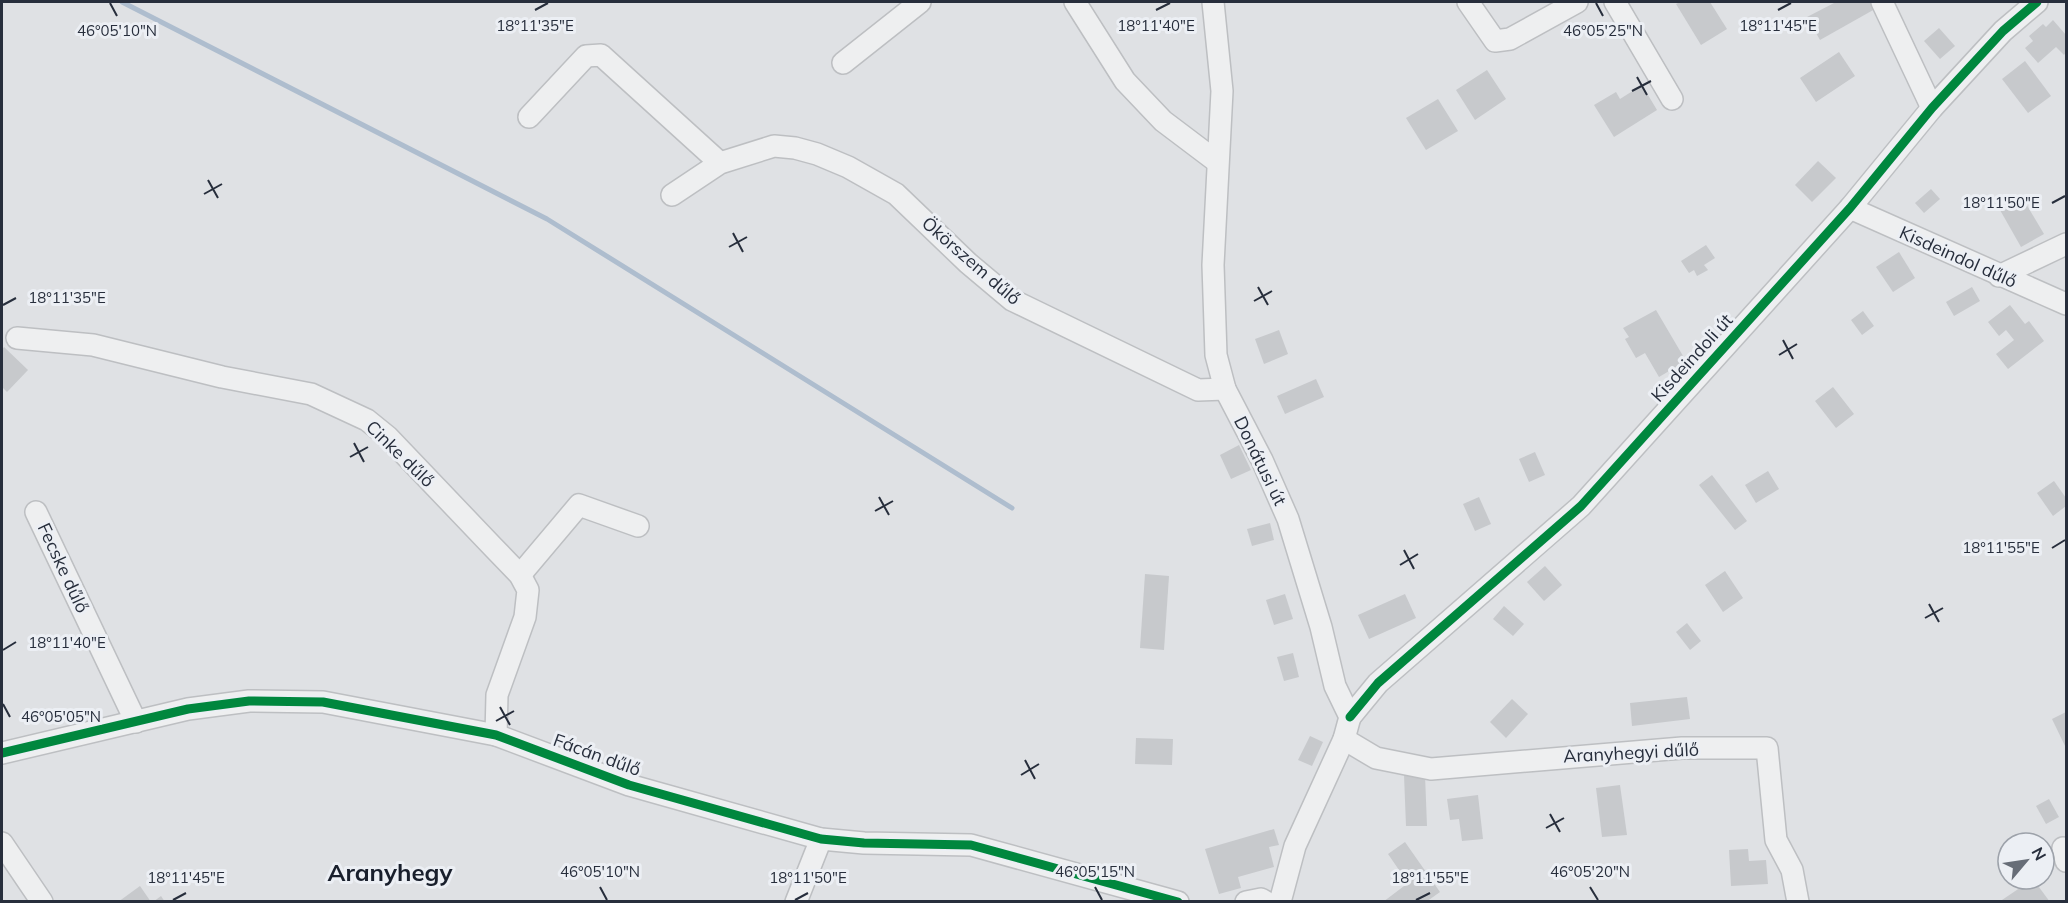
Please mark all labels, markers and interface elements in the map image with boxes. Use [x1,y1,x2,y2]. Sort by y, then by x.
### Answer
text: 18°11'35"E [496,16,574,35]
text: 18°11'40"E [1117,16,1195,35]
text: 18°11'45"E [1739,16,1817,35]
text: 46°05'10"N [77,21,157,40]
text: 46°05'25"N [1563,21,1643,40]
text: 18°11'50"E [1962,193,2040,212]
street label: Ökörszem dűlő [917,211,1026,310]
street label: Kisdeindol dűlő [1896,220,2020,293]
text: 18°11'35"E [28,288,106,307]
street label: Kisdeindoli út [1646,309,1737,407]
street label: Donátusi út [1229,412,1292,509]
street label: Cinke dűlő [361,415,439,492]
street label: Fecske dűlő [33,519,94,616]
text: 18°11'55"E [1962,538,2040,557]
text: 18°11'40"E [28,633,106,652]
text: 46°05'05"N [21,707,101,726]
street label: Fácán dűlő [550,728,644,781]
street label: Aranyhegyi dűlő [1562,737,1699,768]
north arrow [1996,831,2056,891]
text: N [2027,844,2051,864]
district label: Aranyhegy [327,857,454,887]
text: 46°05'10"N [560,862,640,881]
text: 46°05'15"N [1055,862,1135,881]
text: 46°05'20"N [1550,862,1630,881]
text: 18°11'45"E [147,868,225,887]
text: 18°11'50"E [769,868,847,887]
text: 18°11'55"E [1391,868,1469,887]

